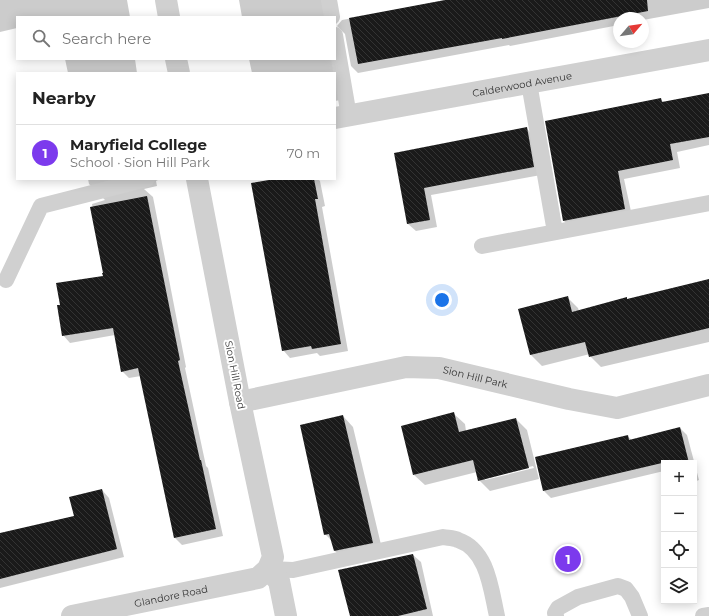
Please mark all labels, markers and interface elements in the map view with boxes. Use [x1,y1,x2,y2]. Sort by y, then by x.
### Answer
north arrow [613,12,649,48]
search box [16,16,336,60]
icon: search [30,27,52,49]
text: Search here [62,29,151,48]
street label: Calderwood Avenue [471,69,573,99]
text: Nearby [32,88,96,108]
text: Maryfield College [70,135,207,154]
text: 1 [42,145,48,161]
text: 70 m [287,145,320,161]
text: School · Sion Hill Park [70,154,210,170]
your location [432,290,452,310]
street label: Sion Hill Road [222,340,248,410]
street label: Sion Hill Park [442,363,509,391]
map controls [661,460,697,604]
button: + [661,460,697,496]
button: − [661,496,697,532]
button: locate [661,532,697,568]
pin: 1 [555,544,581,574]
button: layers [661,568,697,604]
street label: Glandore Road [133,582,209,610]

